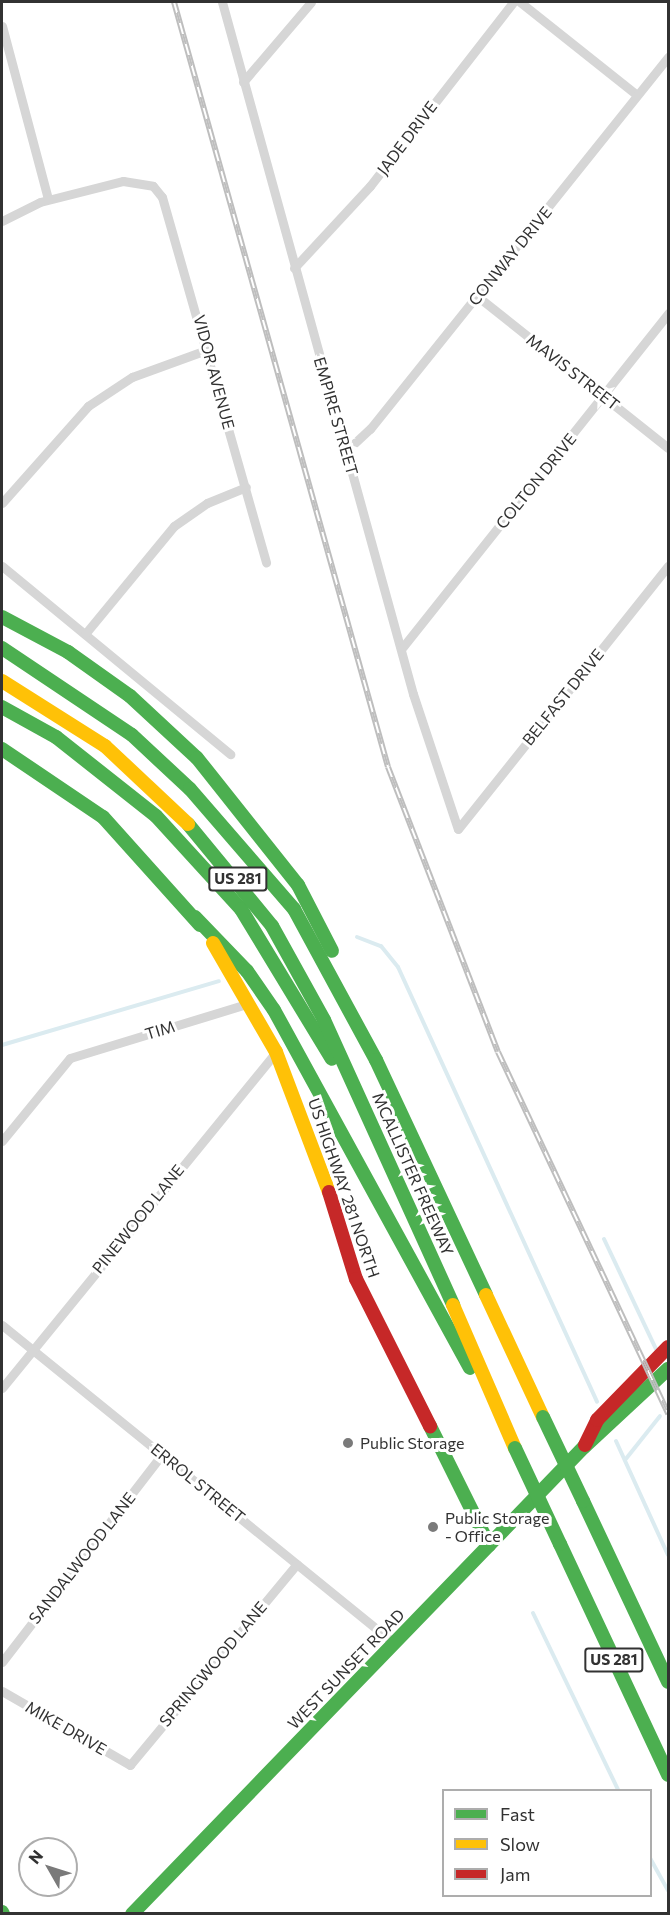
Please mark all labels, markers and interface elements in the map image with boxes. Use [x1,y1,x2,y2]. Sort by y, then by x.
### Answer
street label: JADE DRIVE [373,97,441,179]
street label: CONWAY DRIVE [464,203,556,309]
street label: VIDOR AVENUE [189,313,239,431]
street label: MAVIS STREET [523,330,623,414]
street label: EMPIRE STREET [310,355,362,477]
street label: COLTON DRIVE [492,429,580,533]
street label: BELFAST DRIVE [518,645,608,749]
road number: US 281 [208,867,268,891]
street label: TIM [143,1016,177,1044]
street label: MCALLISTER FREEWAY [368,1089,458,1259]
street label: US HIGHWAY 281 NORTH [304,1096,384,1280]
street label: PINEWOOD LANE [88,1161,188,1277]
place label: Public Storage [360,1433,464,1453]
marker: Public Storage [341,1436,355,1450]
street label: ERROL STREET [147,1439,249,1527]
street label: SANDALWOOD LANE [25,1488,139,1628]
place label: Public Storage - Office [445,1508,549,1546]
marker: Public Storage - Office [426,1520,440,1534]
street label: SPRINGWOOD LANE [155,1598,271,1730]
street label: WEST SUNSET ROAD [284,1605,408,1733]
road number: US 281 [584,1648,644,1672]
street label: MIKE DRIVE [22,1697,110,1759]
legend [442,1789,652,1897]
text: Fast [500,1803,535,1825]
text: Slow [500,1833,540,1855]
north arrow [18,1837,78,1897]
text: N [24,1846,46,1867]
text: Jam [500,1863,530,1885]

